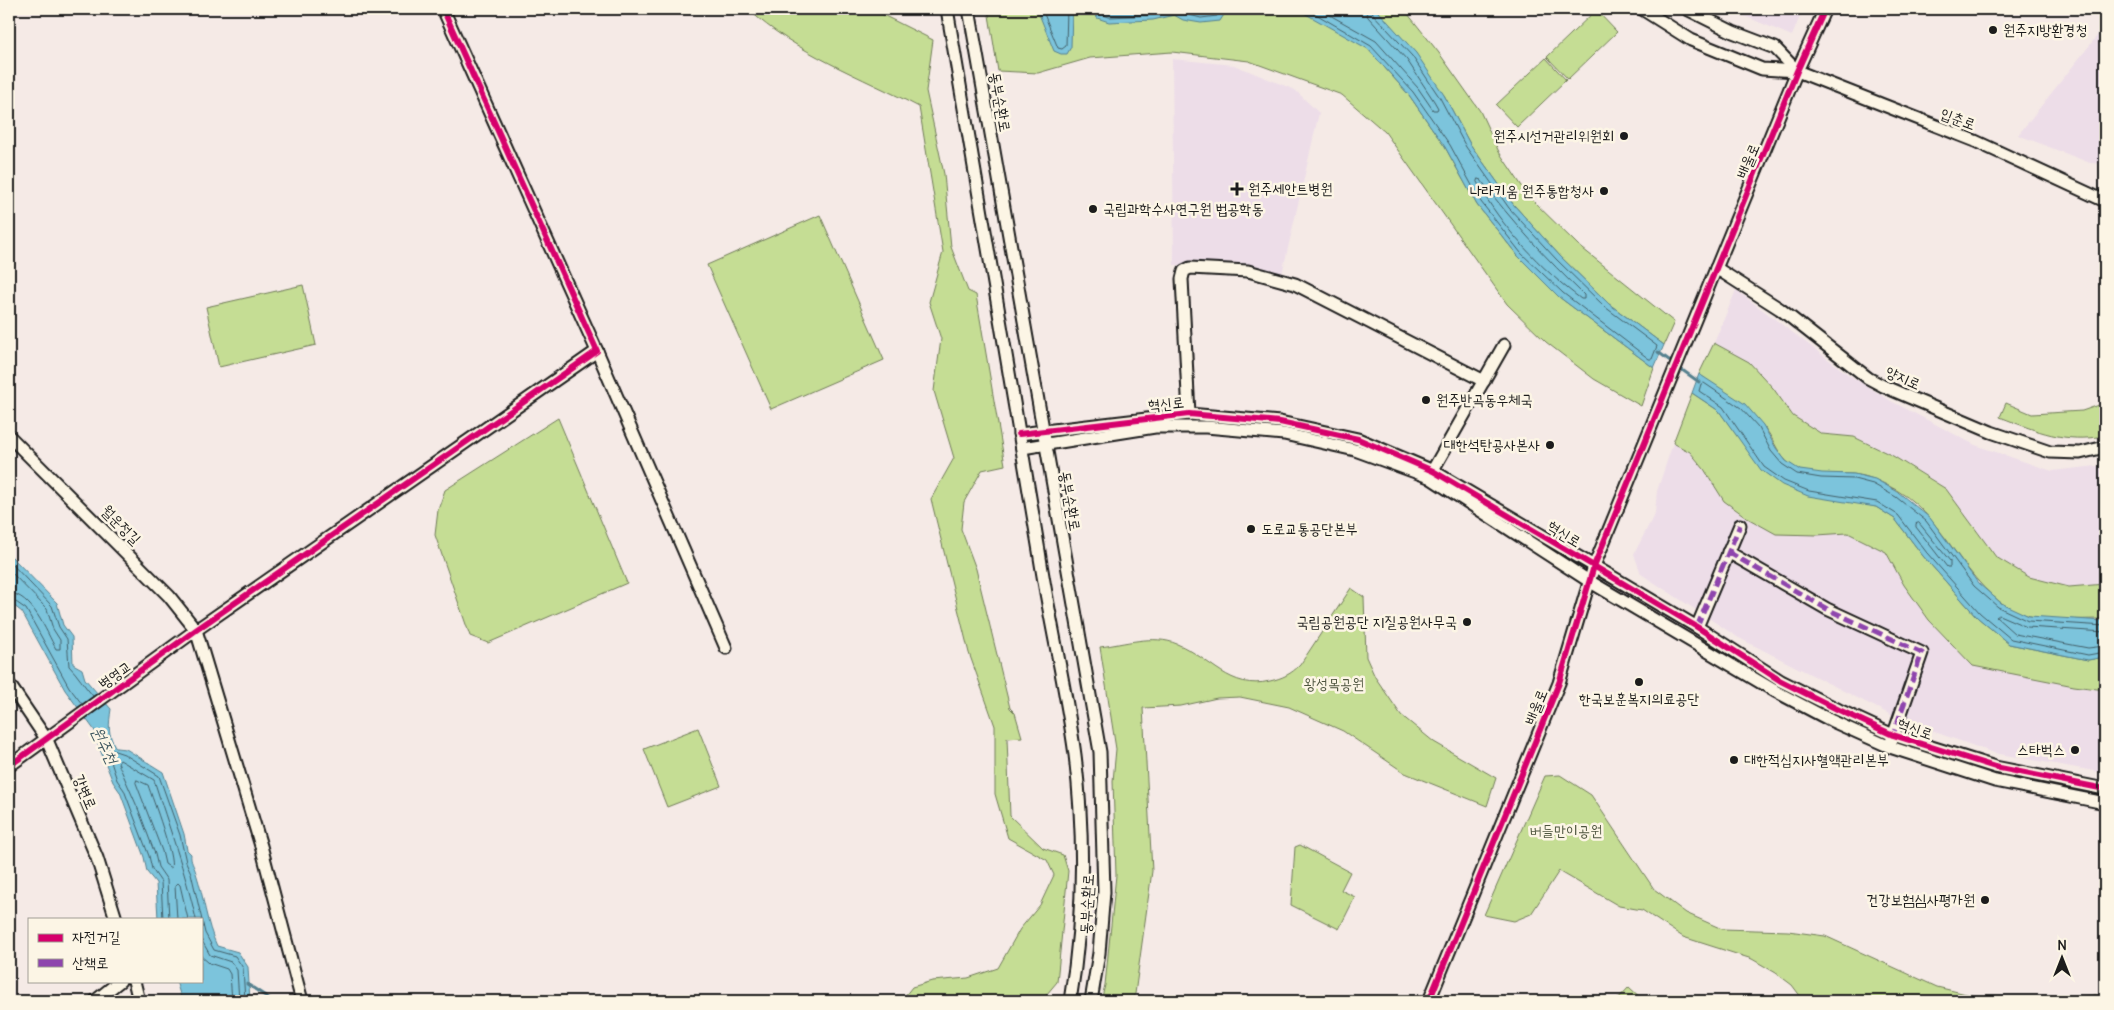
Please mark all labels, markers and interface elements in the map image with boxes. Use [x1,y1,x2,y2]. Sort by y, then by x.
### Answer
place label: 원주지방환경청 [2003,20,2088,39]
marker: 원주지방환경청 [1987,24,1999,36]
street label: 동부순환로 [986,71,1015,133]
street label: 입춘로 [1938,103,1978,134]
place label: 원주시선거관리위원회 [1493,126,1614,145]
marker: 원주시선거관리위원회 [1618,130,1630,142]
street label: 배울로 [1732,140,1763,181]
place label: 원주세안트병원 [1248,179,1333,198]
place label: 나라키움 원주통합청사 [1470,181,1594,200]
marker: 원주세안트병원 [1230,182,1244,196]
marker: 나라키움 원주통합청사 [1598,185,1610,197]
place label: 국립과학수사연구원 법공학동 [1103,199,1263,218]
marker: 국립과학수사연구원 법공학동 [1087,203,1099,215]
street label: 양지로 [1883,361,1924,394]
place label: 원주반곡동우체국 [1436,390,1533,409]
street label: 혁신로 [1147,392,1185,415]
marker: 원주반곡동우체국 [1420,394,1432,406]
place label: 대한석탄공사본사 [1443,435,1540,454]
marker: 대한석탄공사본사 [1544,439,1556,451]
street label: 동부순환로 [1056,470,1085,532]
street label: 월운정길 [98,501,145,548]
street label: 혁신로 [1544,516,1585,551]
place label: 도로교통공단본부 [1261,519,1358,538]
marker: 도로교통공단본부 [1245,523,1257,535]
place label: 국립공원공단 지질공원사무국 [1297,612,1457,631]
marker: 국립공원공단 지질공원사무국 [1461,616,1473,628]
street label: 병영교 [94,656,135,693]
park label: 왕성목공원 [1304,674,1364,693]
marker: 한국보훈복지의료공단 [1633,676,1645,688]
street label: 배울로 [1520,686,1551,727]
place label: 한국보훈복지의료공단 [1579,689,1699,708]
street label: 혁신로 [1895,714,1935,743]
water label: 원주천 [88,723,123,769]
place label: 스타벅스 [2017,740,2065,759]
marker: 스타벅스 [2069,744,2081,756]
place label: 대한적십지사혈액관리본부 [1744,750,1889,769]
marker: 대한적십지사혈액관리본부 [1728,754,1740,766]
street label: 강변로 [70,771,101,812]
park label: 버들만이공원 [1530,821,1602,840]
street label: 동부순환로 [1075,873,1098,935]
place label: 건강보험심사평가원 [1866,890,1975,909]
marker: 건강보험심사평가원 [1979,894,1991,906]
legend [28,918,202,982]
text: 자전거길 [72,927,120,946]
north arrow [2036,932,2086,982]
text: N [2057,936,2067,954]
text: 산책로 [72,953,108,972]

